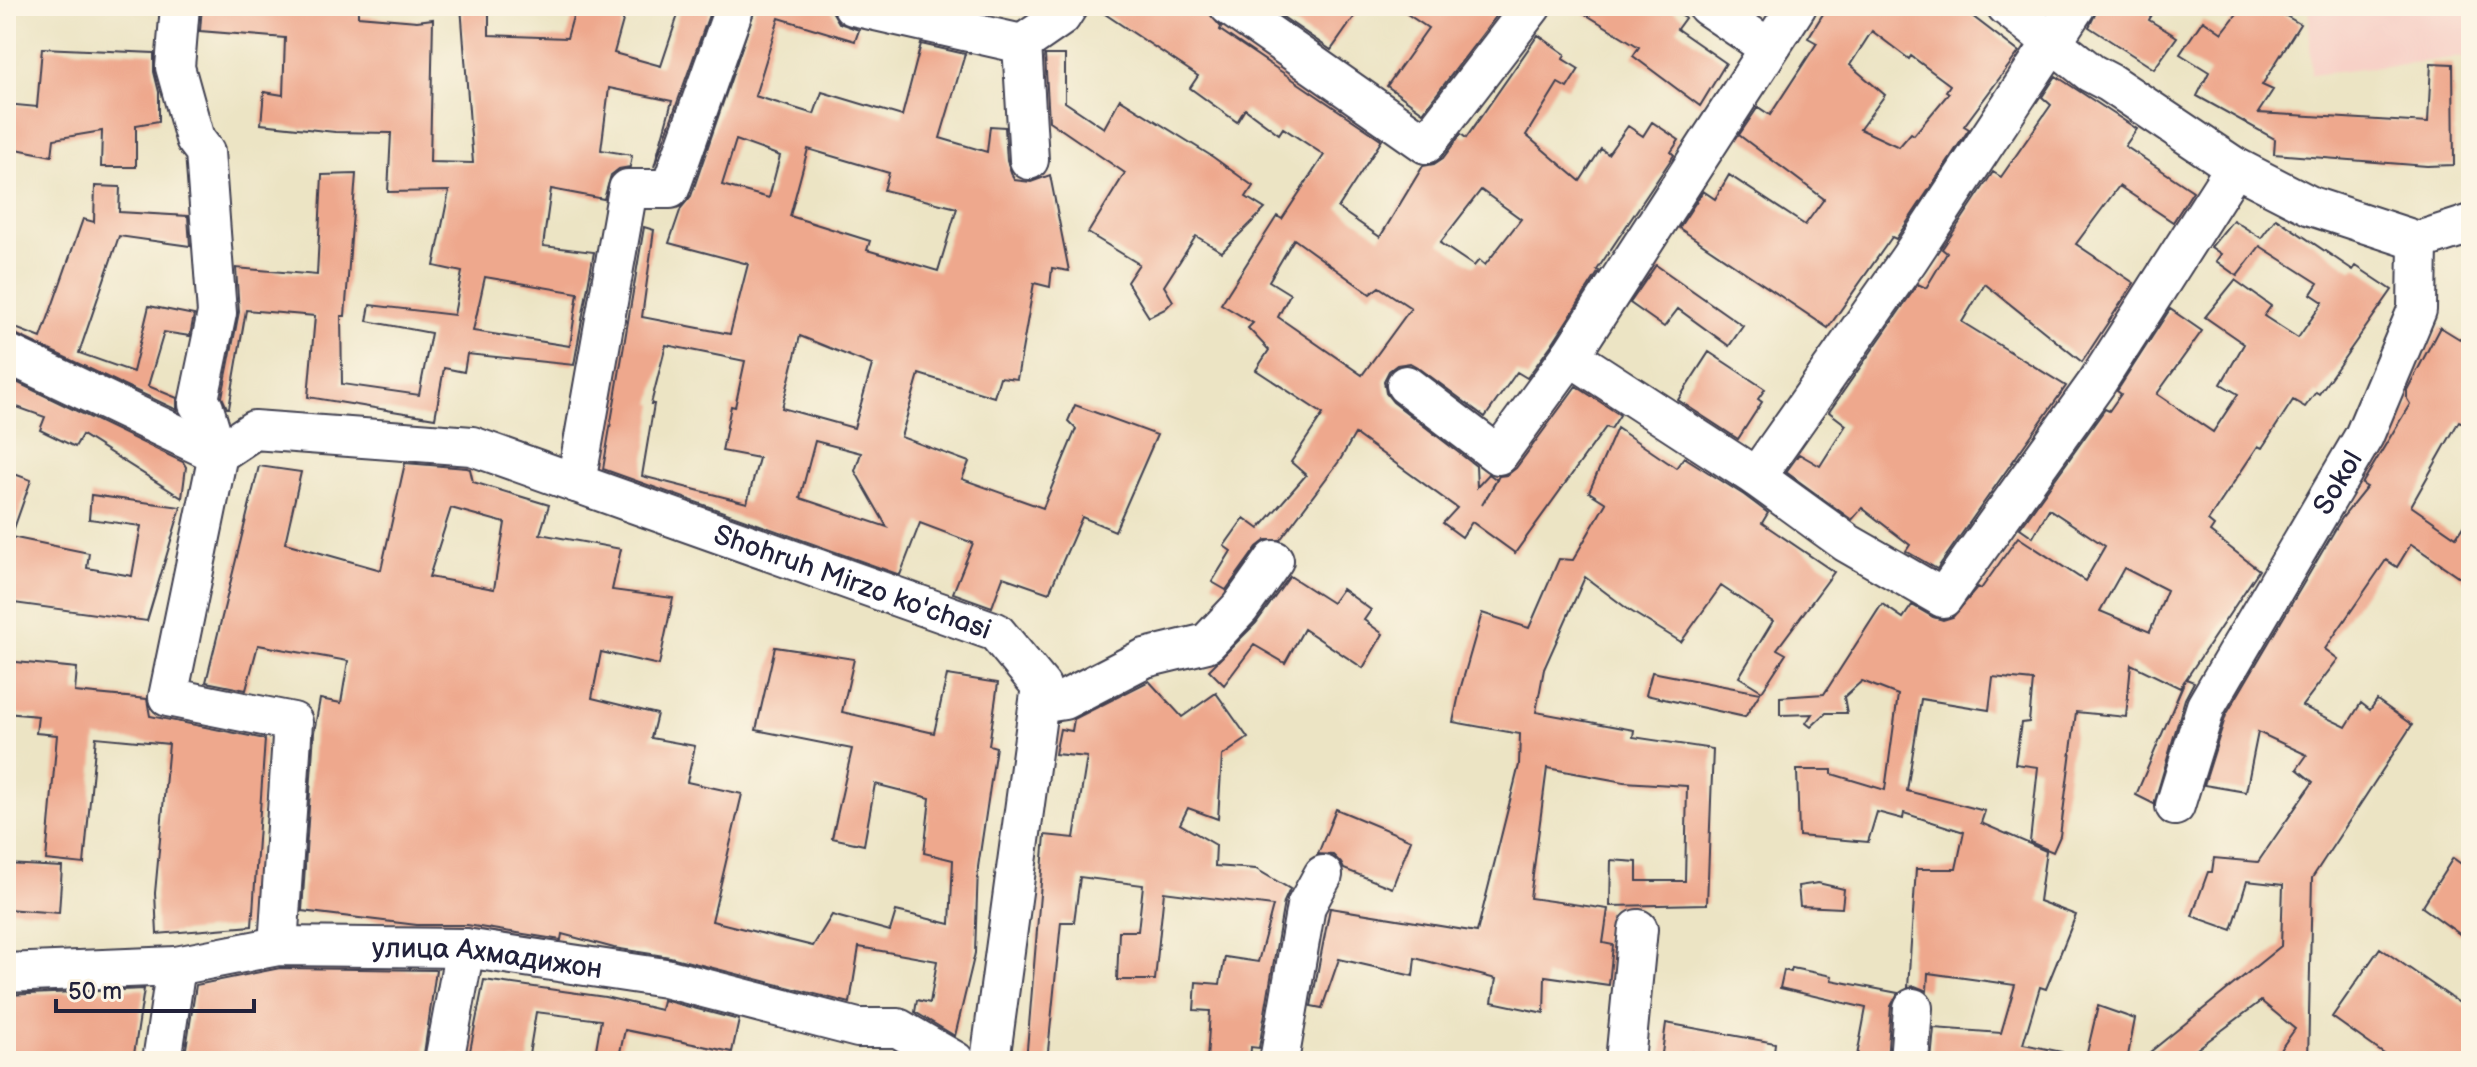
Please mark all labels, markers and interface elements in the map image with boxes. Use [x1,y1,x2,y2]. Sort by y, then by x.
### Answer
street label: Sokol [2307,445,2370,521]
street label: Shohruh Mirzo ko'chasi [709,518,995,647]
street label: улица Ахмадижон [372,932,605,986]
scale bar [56,963,254,1013]
text: 50 m [68,977,122,1006]

